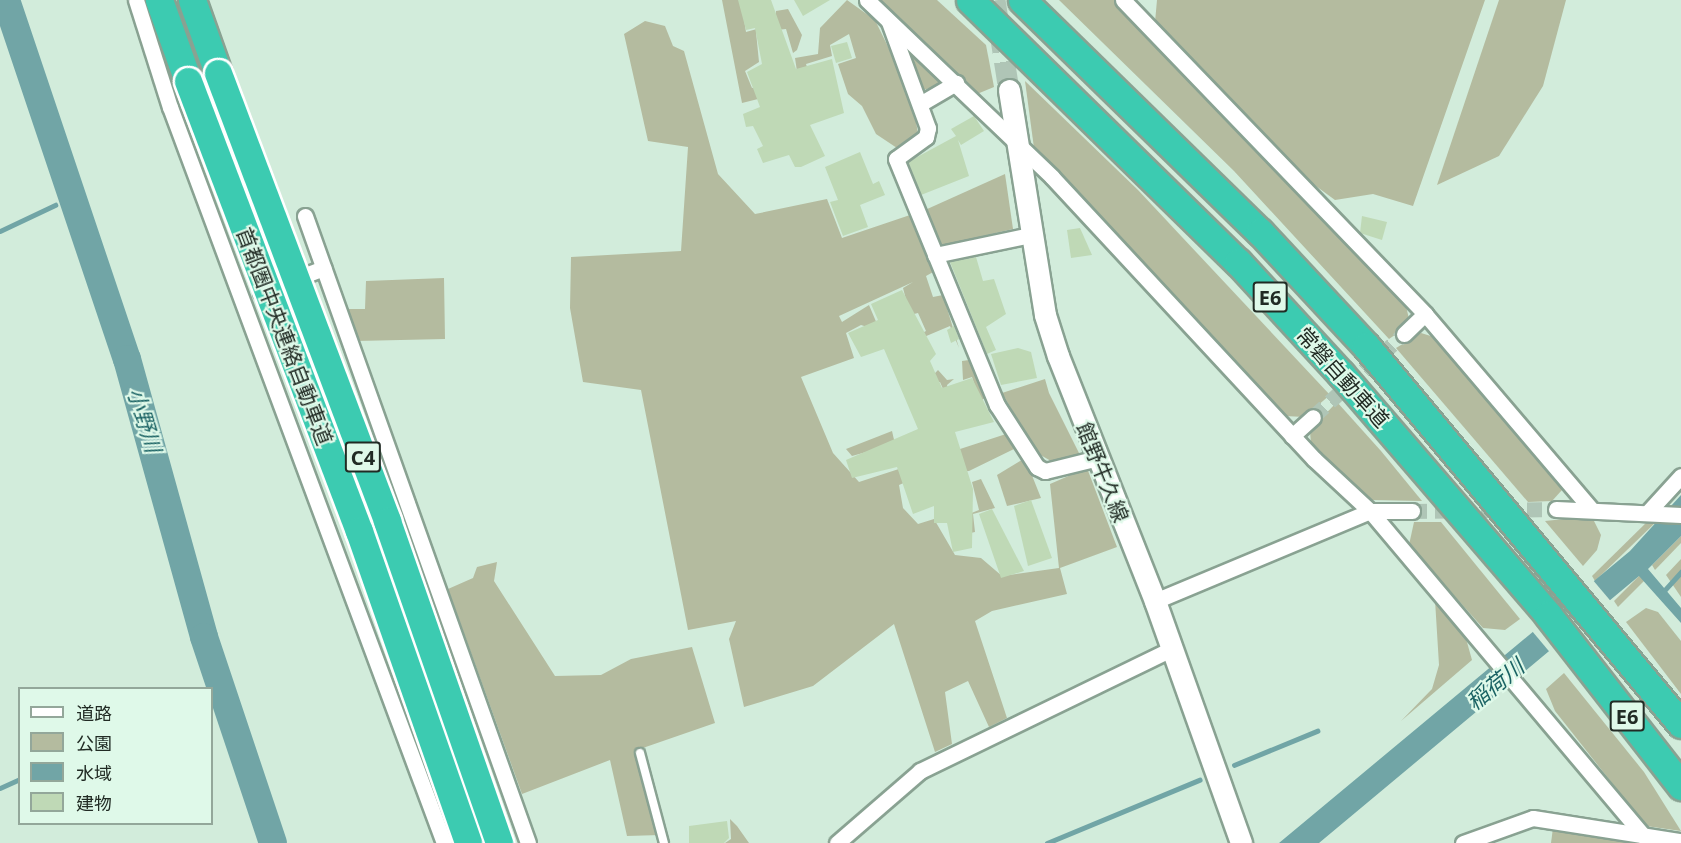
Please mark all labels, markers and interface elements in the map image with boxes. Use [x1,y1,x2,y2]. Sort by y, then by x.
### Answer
street label: 首都圏中央連絡自動車道 [232,224,338,448]
road number: E6 [1252,280,1288,314]
street label: 常磐自動車道 [1291,322,1395,432]
water label: 小野川 [123,385,167,455]
street label: 館野牛久線 [1072,419,1134,525]
road number: C4 [344,440,382,474]
water label: 稲荷川 [1461,653,1529,715]
legend [18,687,213,825]
road number: E6 [1609,699,1645,733]
text: 道路 [76,701,112,725]
text: 公園 [76,731,112,755]
text: 水域 [76,761,112,785]
text: 建物 [76,791,112,815]

